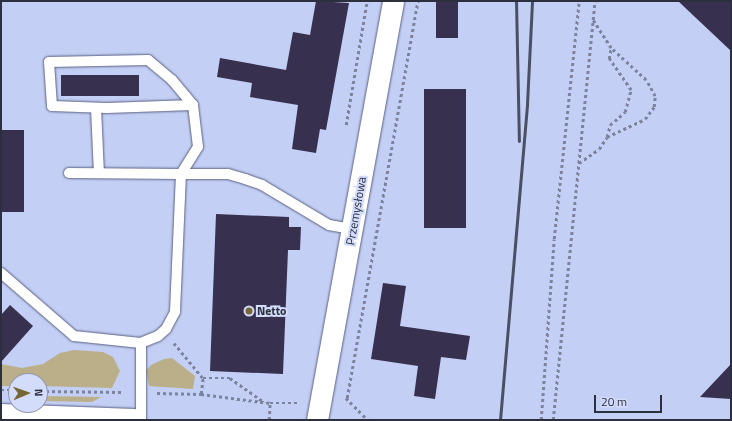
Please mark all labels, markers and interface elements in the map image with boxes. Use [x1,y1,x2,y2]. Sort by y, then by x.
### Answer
street label: Przemysłowa [343,176,369,246]
place label: Netto [257,304,286,318]
marker: Netto [244,306,254,316]
north arrow [8,373,48,413]
scale bar [596,387,664,413]
text: N [31,389,47,397]
text: 20 m [601,392,627,411]

